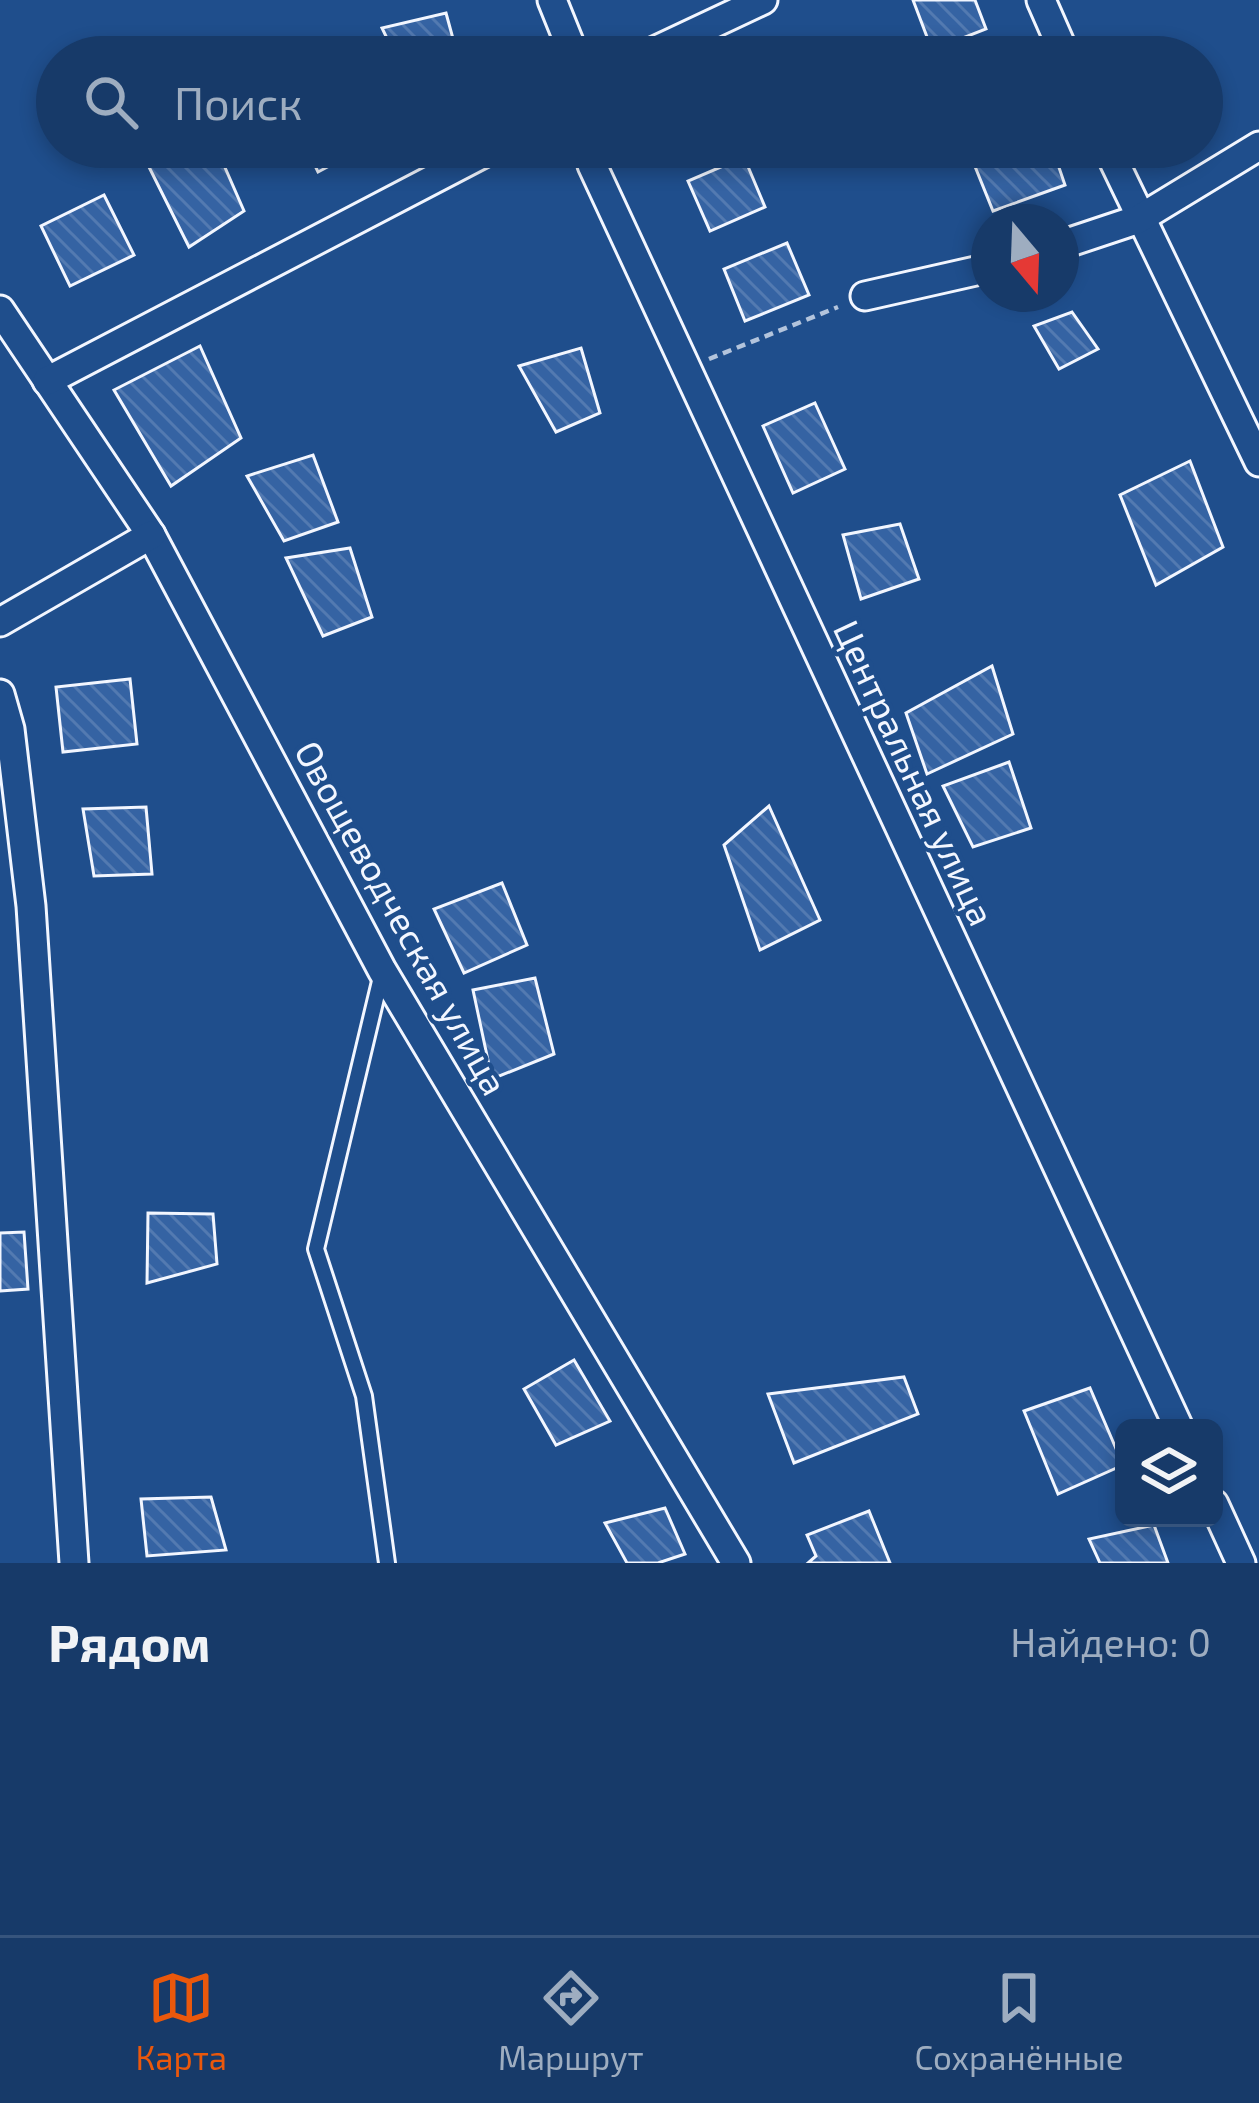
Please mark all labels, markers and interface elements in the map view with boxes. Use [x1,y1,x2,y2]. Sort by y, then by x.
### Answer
search box [36,36,1223,168]
icon: search [78,69,144,135]
text: Поиск [174,75,302,129]
north arrow [971,204,1079,312]
street label: Центральная улица [825,613,1005,932]
street label: Овощеводческая улица [286,733,518,1102]
map controls [1115,1419,1223,1527]
button: layers [1115,1419,1223,1527]
text: Рядом [48,1611,211,1672]
text: Найдено: 0 [1010,1618,1211,1665]
tab: Карта [135,1965,227,2077]
tab: Маршрут [498,1965,644,2077]
tab: Сохранённые [915,1965,1124,2077]

